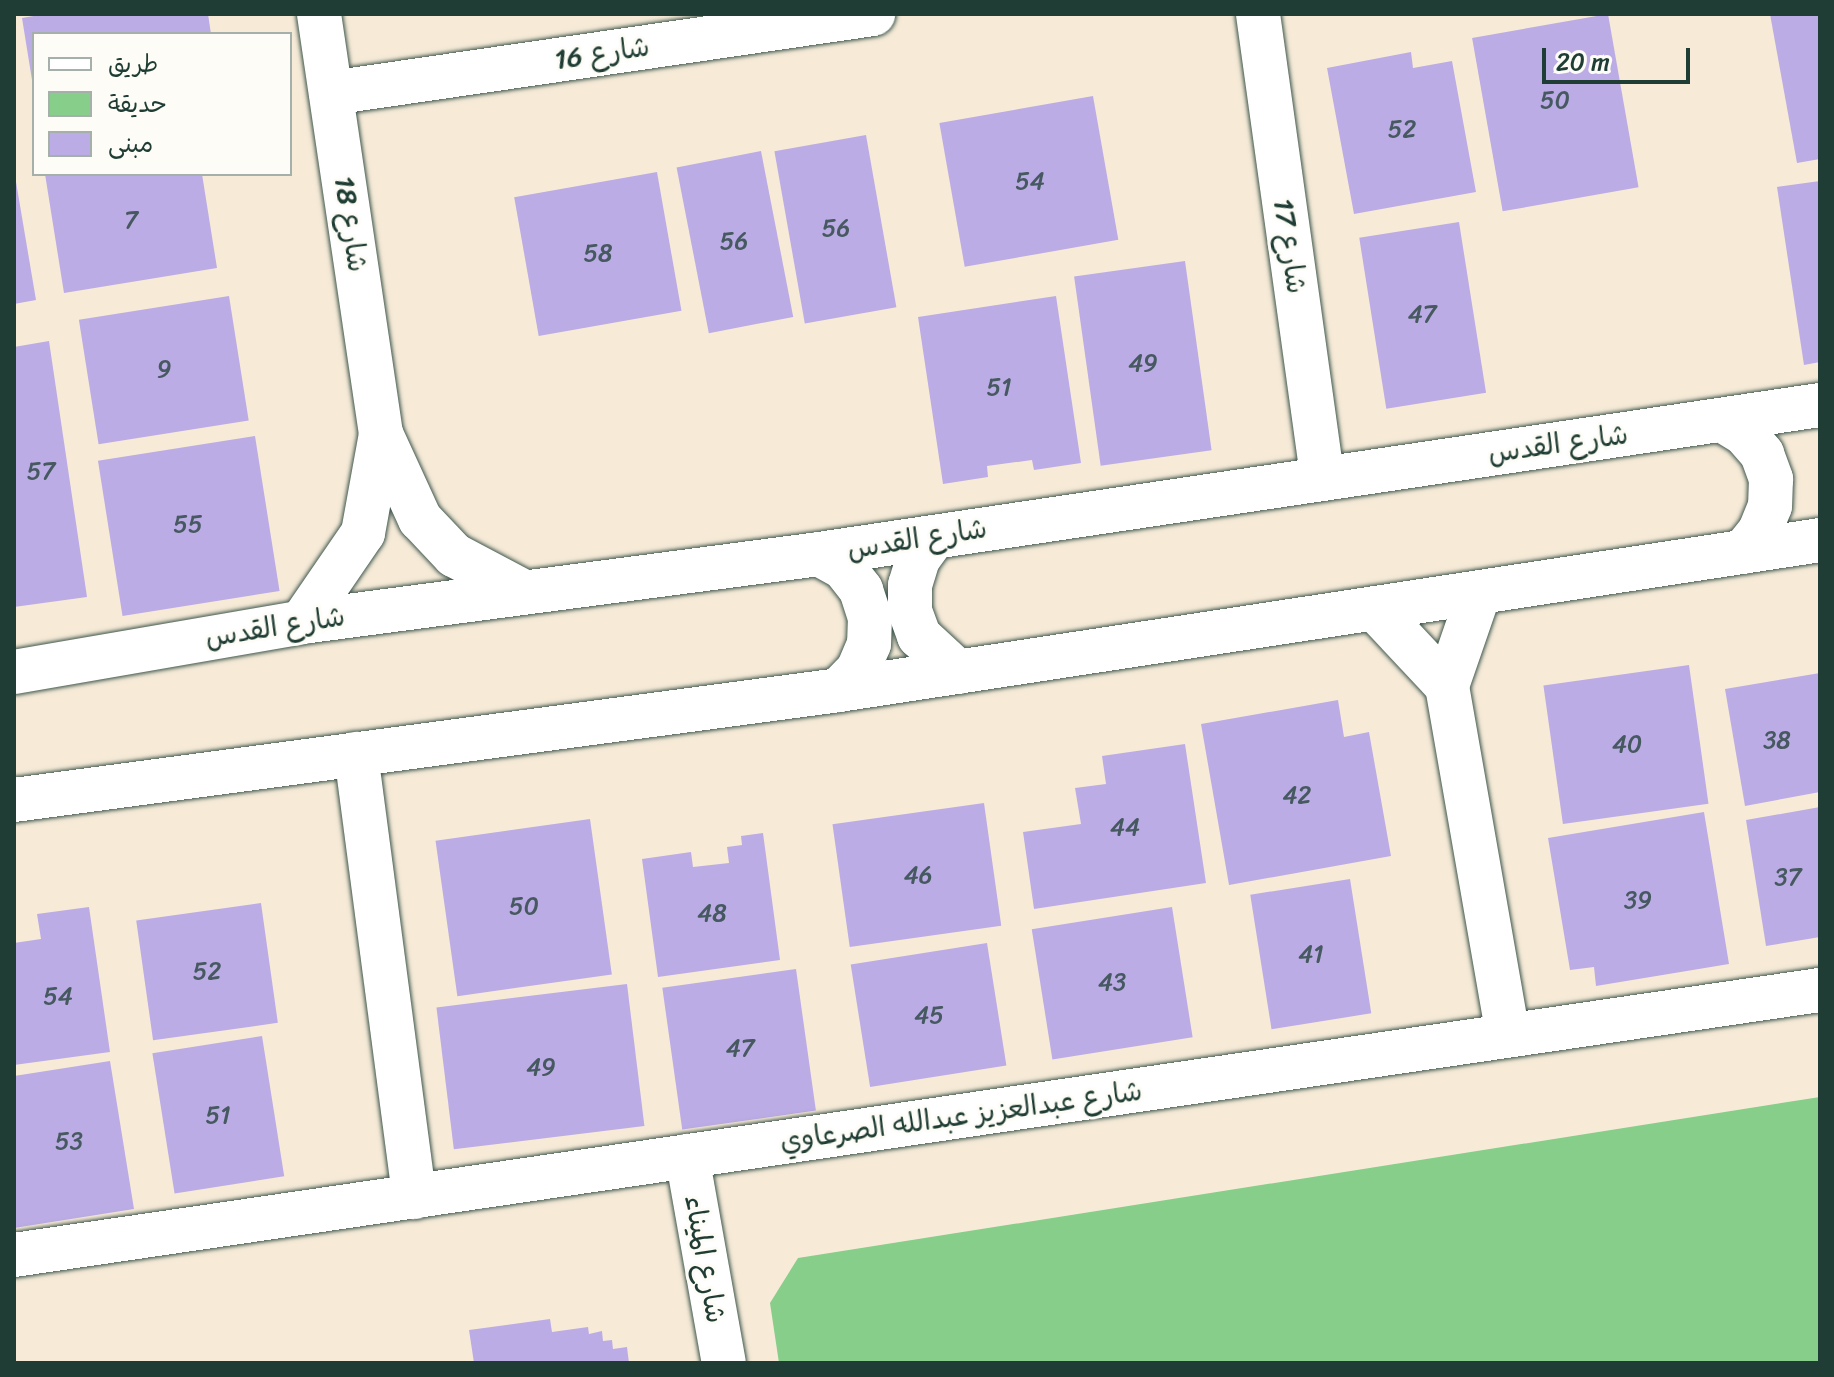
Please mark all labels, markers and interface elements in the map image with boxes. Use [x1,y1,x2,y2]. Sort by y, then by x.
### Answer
street label: شارع 16 [552,30,652,76]
legend [32,32,292,176]
scale bar [1546,32,1694,82]
text: 20 m [1556,41,1610,83]
text: طريق [108,43,158,85]
text: حديقة [108,83,167,125]
house number: 50 [1540,87,1570,115]
house number: 52 [1388,116,1416,144]
text: مبنى [108,123,153,165]
house number: 54 [1015,168,1045,196]
street label: شارع 18 [328,174,374,274]
street label: شارع 17 [1267,196,1313,296]
house number: 7 [124,207,138,235]
house number: 56 [822,215,850,243]
house number: 56 [720,228,748,256]
house number: 58 [583,240,613,268]
house number: 47 [1408,301,1436,329]
house number: 49 [1128,350,1158,378]
house number: 9 [157,356,171,384]
house number: 51 [987,374,1011,402]
street label: شارع القدس [1486,418,1630,470]
house number: 57 [27,458,55,486]
house number: 55 [173,511,203,539]
street label: شارع القدس [845,511,989,567]
street label: شارع القدس [203,599,347,655]
house number: 38 [1763,727,1791,755]
house number: 40 [1612,731,1642,759]
house number: 42 [1283,782,1311,810]
house number: 44 [1110,814,1140,842]
house number: 46 [904,862,932,890]
house number: 37 [1775,864,1801,892]
house number: 39 [1624,887,1652,915]
house number: 50 [509,893,539,921]
house number: 48 [697,900,727,928]
house number: 41 [1298,941,1324,969]
house number: 52 [193,958,221,986]
house number: 43 [1098,969,1126,997]
house number: 54 [43,983,73,1011]
house number: 45 [914,1002,944,1030]
house number: 47 [726,1035,754,1063]
house number: 49 [526,1054,556,1082]
street label: شارع عبدالعزيز عبدالله الصرعاوي [778,1074,1144,1158]
house number: 51 [206,1102,230,1130]
house number: 53 [55,1128,83,1156]
street label: شارع الميناء [677,1192,733,1326]

